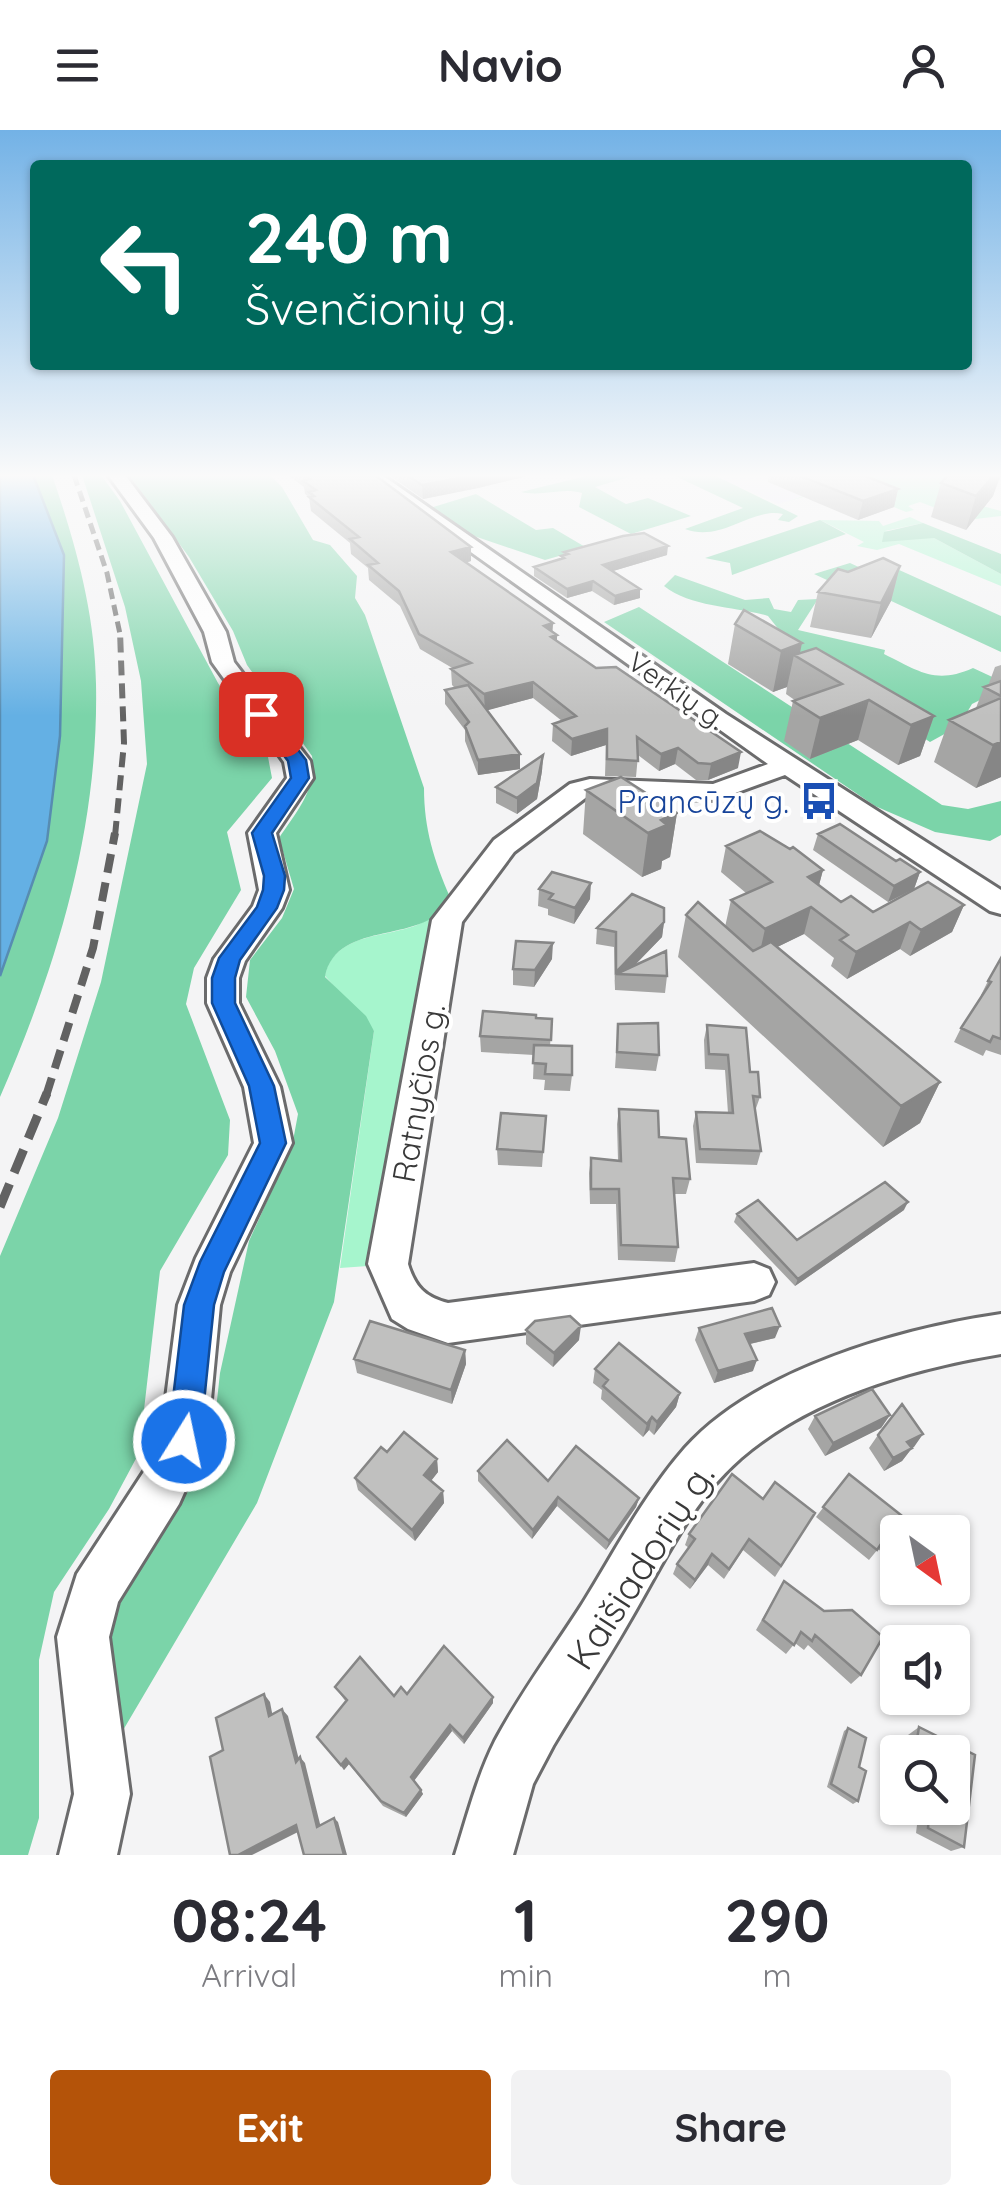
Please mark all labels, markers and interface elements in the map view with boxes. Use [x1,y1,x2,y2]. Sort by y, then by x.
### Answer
text: Navio [438,37,563,93]
icon: menu [50,38,105,93]
icon: person [896,38,951,93]
text: 240 m [245,193,453,281]
icon: left [80,200,210,330]
text: Švenčionių g. [245,280,515,336]
street label: Verkių g. [621,644,733,736]
pin [219,672,304,757]
icon: arrive [234,687,289,742]
bus stop icon: Prancūzų g. [798,780,840,822]
place label: Prancūzų g. [617,781,789,821]
street label: Ratnyčios g. [383,1001,453,1185]
position arrow [132,1389,236,1493]
street label: Kaišiadorių g. [555,1453,725,1679]
north arrow [880,1515,970,1605]
map controls [880,1515,970,1825]
button: sound [880,1625,970,1715]
button: search [880,1735,970,1825]
text: 08:24 [171,1882,327,1957]
text: 1 [514,1882,537,1957]
text: 290 [724,1882,830,1957]
text: Arrival [201,1955,297,1995]
text: min [498,1955,553,1995]
text: m [762,1955,792,1995]
button: Exit [50,2070,491,2185]
button: Share [511,2070,951,2185]

